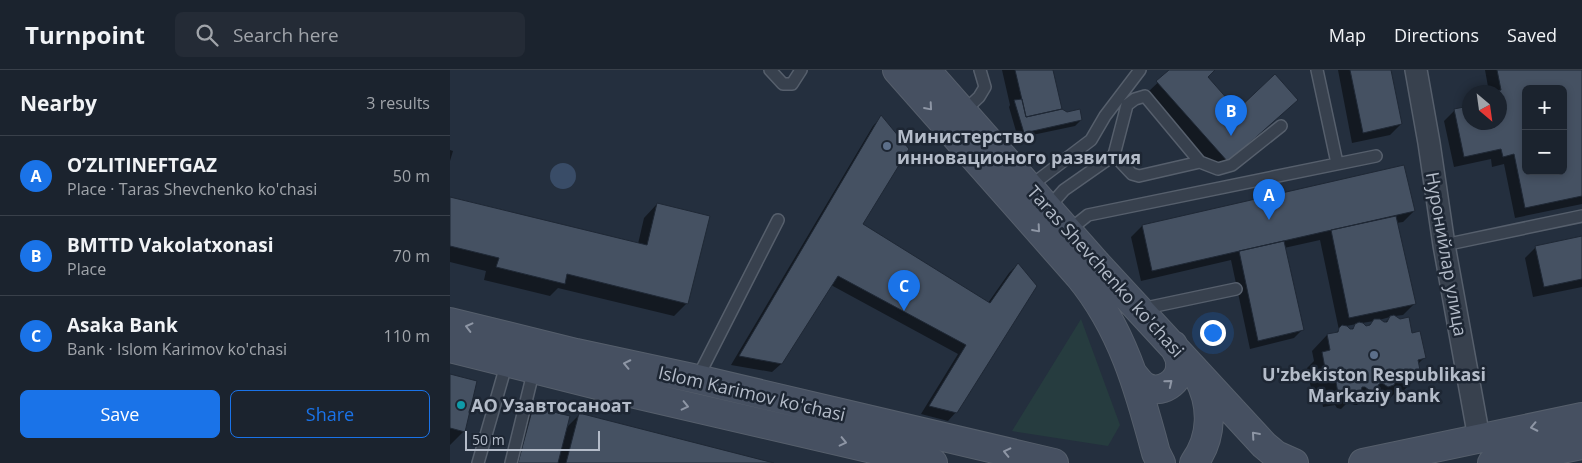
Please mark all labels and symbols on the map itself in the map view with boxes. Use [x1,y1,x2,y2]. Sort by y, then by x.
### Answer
north arrow [1462,85,1507,130]
pin: B [1215,95,1247,136]
one-way arrow [924,101,933,110]
place label: Министерство инновационого развития [897,124,1141,169]
marker: Министерство инновационого развития [881,140,893,152]
street label: Нуронийлар улица [1421,170,1473,338]
pin: A [1253,179,1285,220]
street label: Taras Shevchenko ko'chasi [1022,180,1190,362]
one-way arrow [1031,223,1040,232]
pin: C [888,270,920,311]
your location [1200,320,1226,346]
one-way arrow [464,322,473,333]
marker: U'zbekiston Respublikasi Markaziy bank [1368,349,1380,361]
one-way arrow [622,359,631,370]
street label: Islom Karimov ko'chasi [656,360,848,426]
place label: U'zbekiston Respublikasi Markaziy bank [1262,362,1486,407]
one-way arrow [1164,380,1173,389]
place label: АО Узавтосаноат [471,393,632,417]
marker: АО Узавтосаноат [455,399,467,411]
one-way arrow [681,400,690,411]
one-way arrow [1530,421,1539,432]
scale bar [465,428,600,451]
one-way arrow [1252,431,1261,440]
one-way arrow [839,436,848,447]
one-way arrow [1002,447,1011,458]

